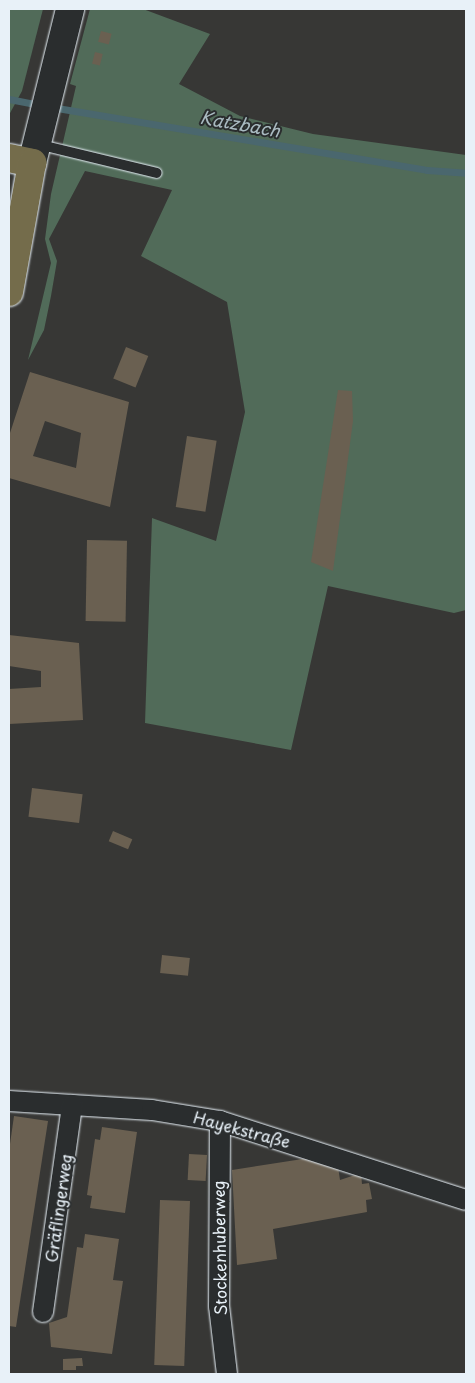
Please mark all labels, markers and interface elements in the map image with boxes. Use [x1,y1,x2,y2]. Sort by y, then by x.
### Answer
water label: Katzbach [198,106,282,142]
street label: Hayekstraße [191,1107,293,1151]
street label: Gräflingerweg [41,1152,75,1264]
street label: Stockenhuberweg [208,1180,230,1316]

